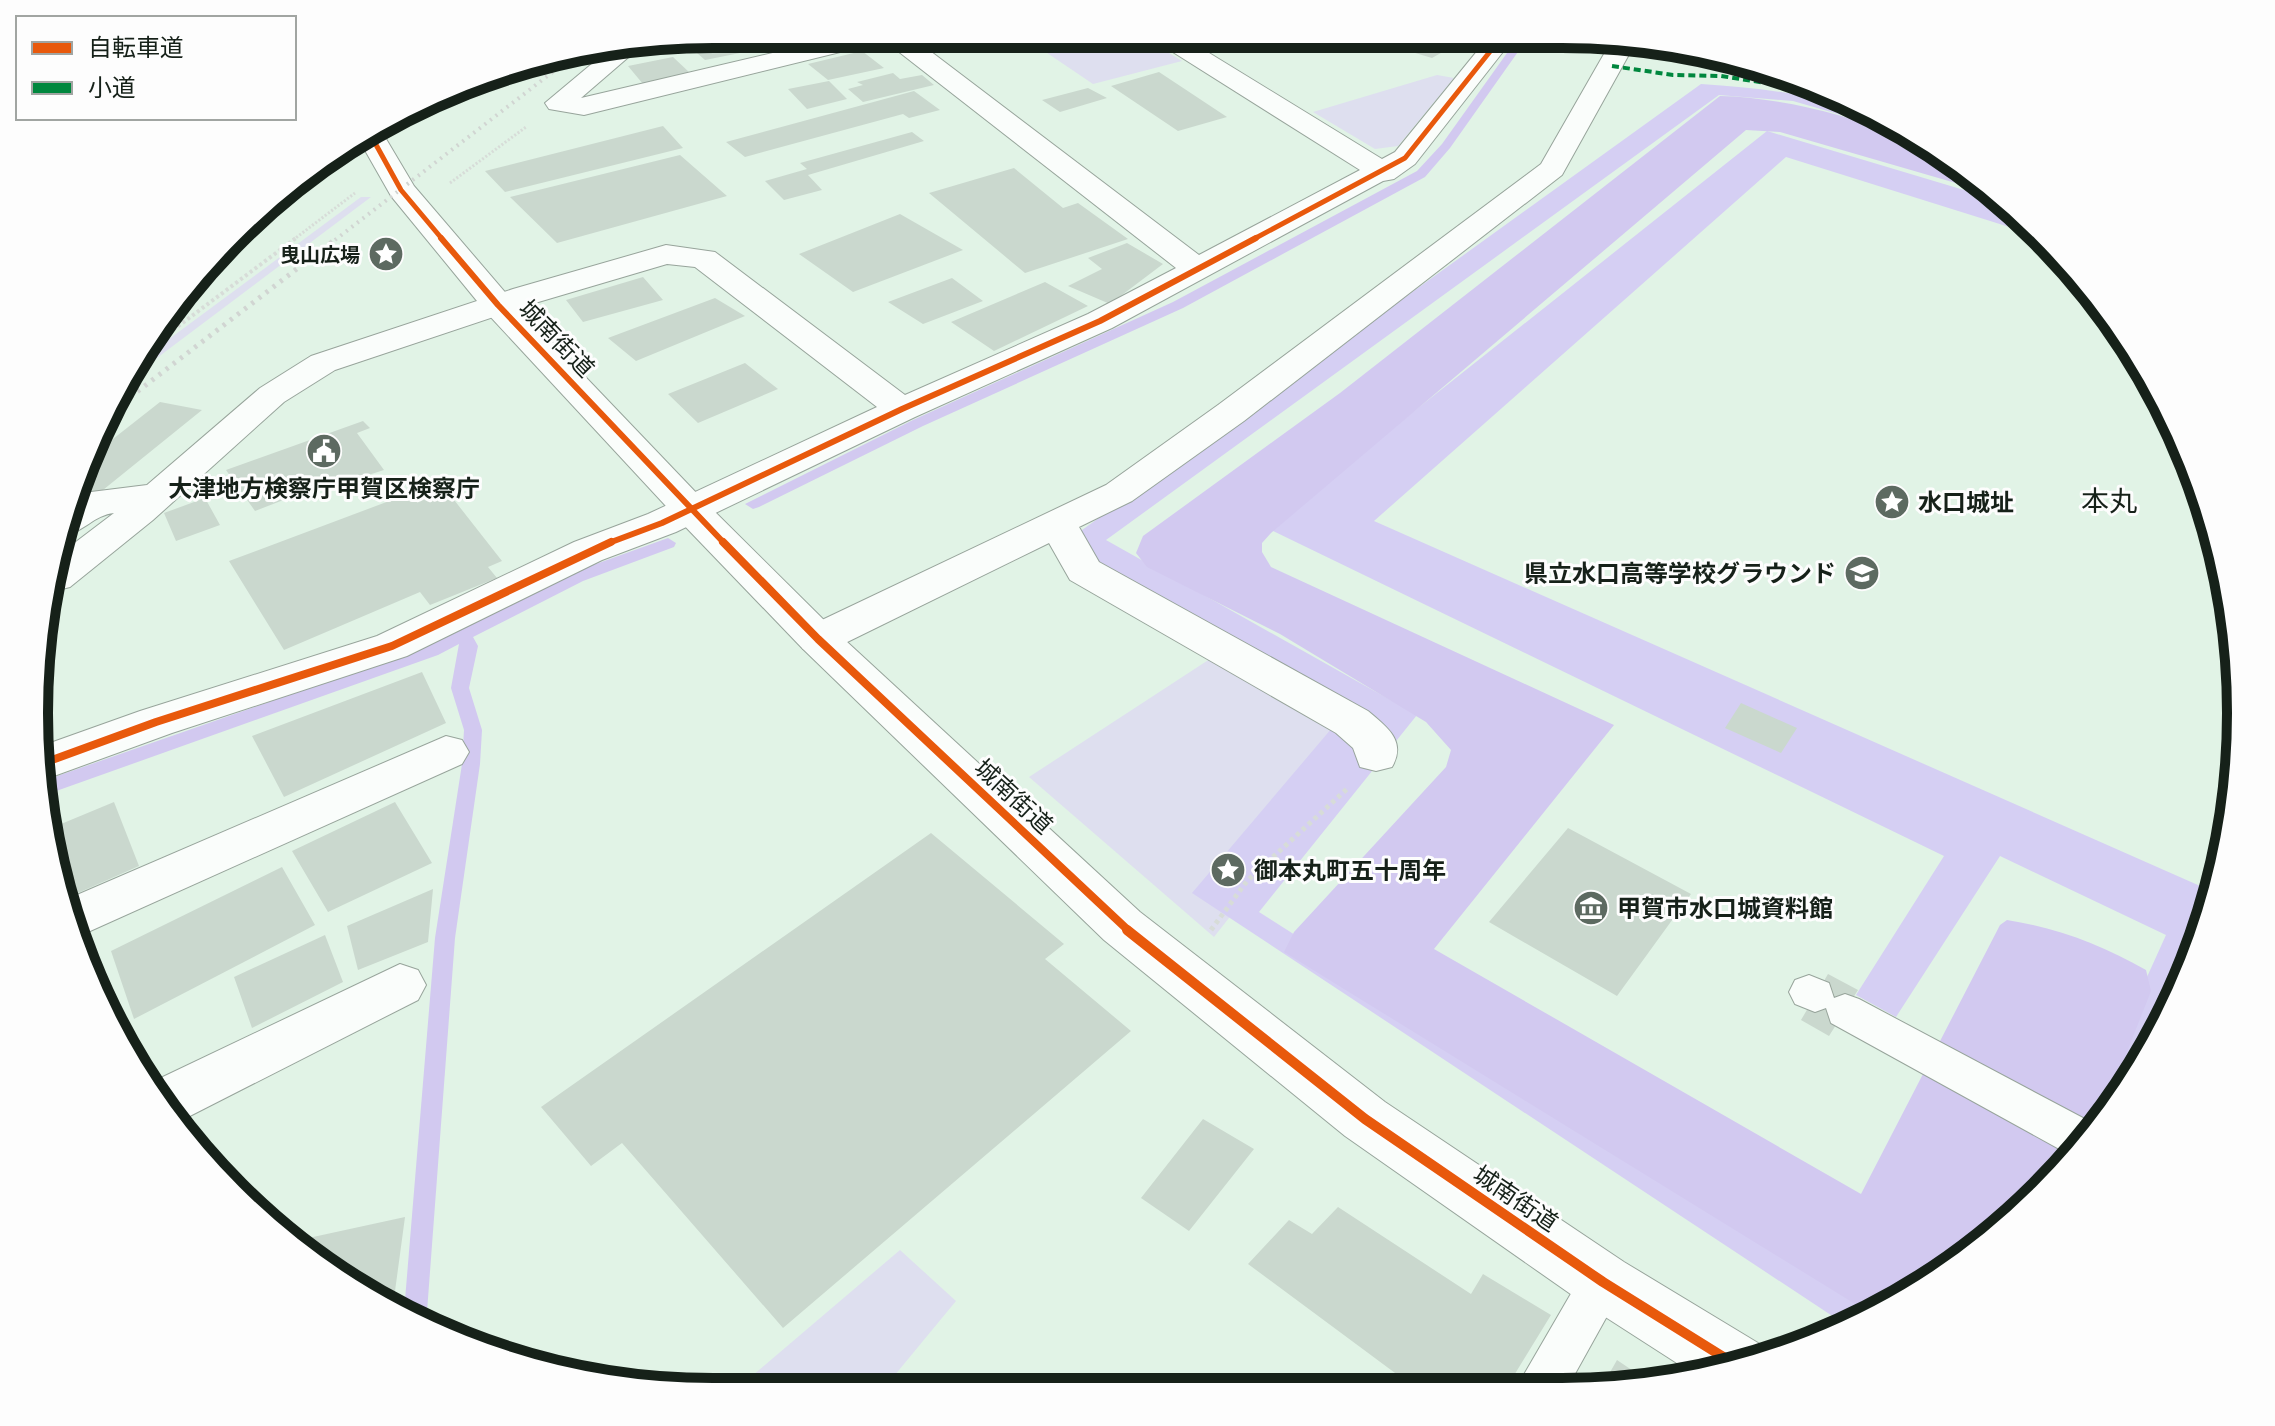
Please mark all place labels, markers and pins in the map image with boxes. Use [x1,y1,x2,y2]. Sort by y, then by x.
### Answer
place icon: 曳山広場 [367,235,405,273]
place label: 曳山広場 [280,241,360,268]
public building icon: 大津地方検察庁甲賀区検察庁 [305,432,343,470]
place label: 大津地方検察庁甲賀区検察庁 [168,472,480,504]
place icon: 水口城址 [1873,483,1911,521]
place label: 水口城址 [1918,486,2014,518]
school or university icon: 県立水口高等学校グラウンド [1843,554,1881,592]
place label: 県立水口高等学校グラウンド [1524,557,1836,589]
place icon: 御本丸町五十周年 [1209,851,1247,889]
place label: 御本丸町五十周年 [1254,854,1446,886]
museum icon: 甲賀市水口城資料館 [1572,889,1610,927]
place label: 甲賀市水口城資料館 [1617,892,1833,924]

